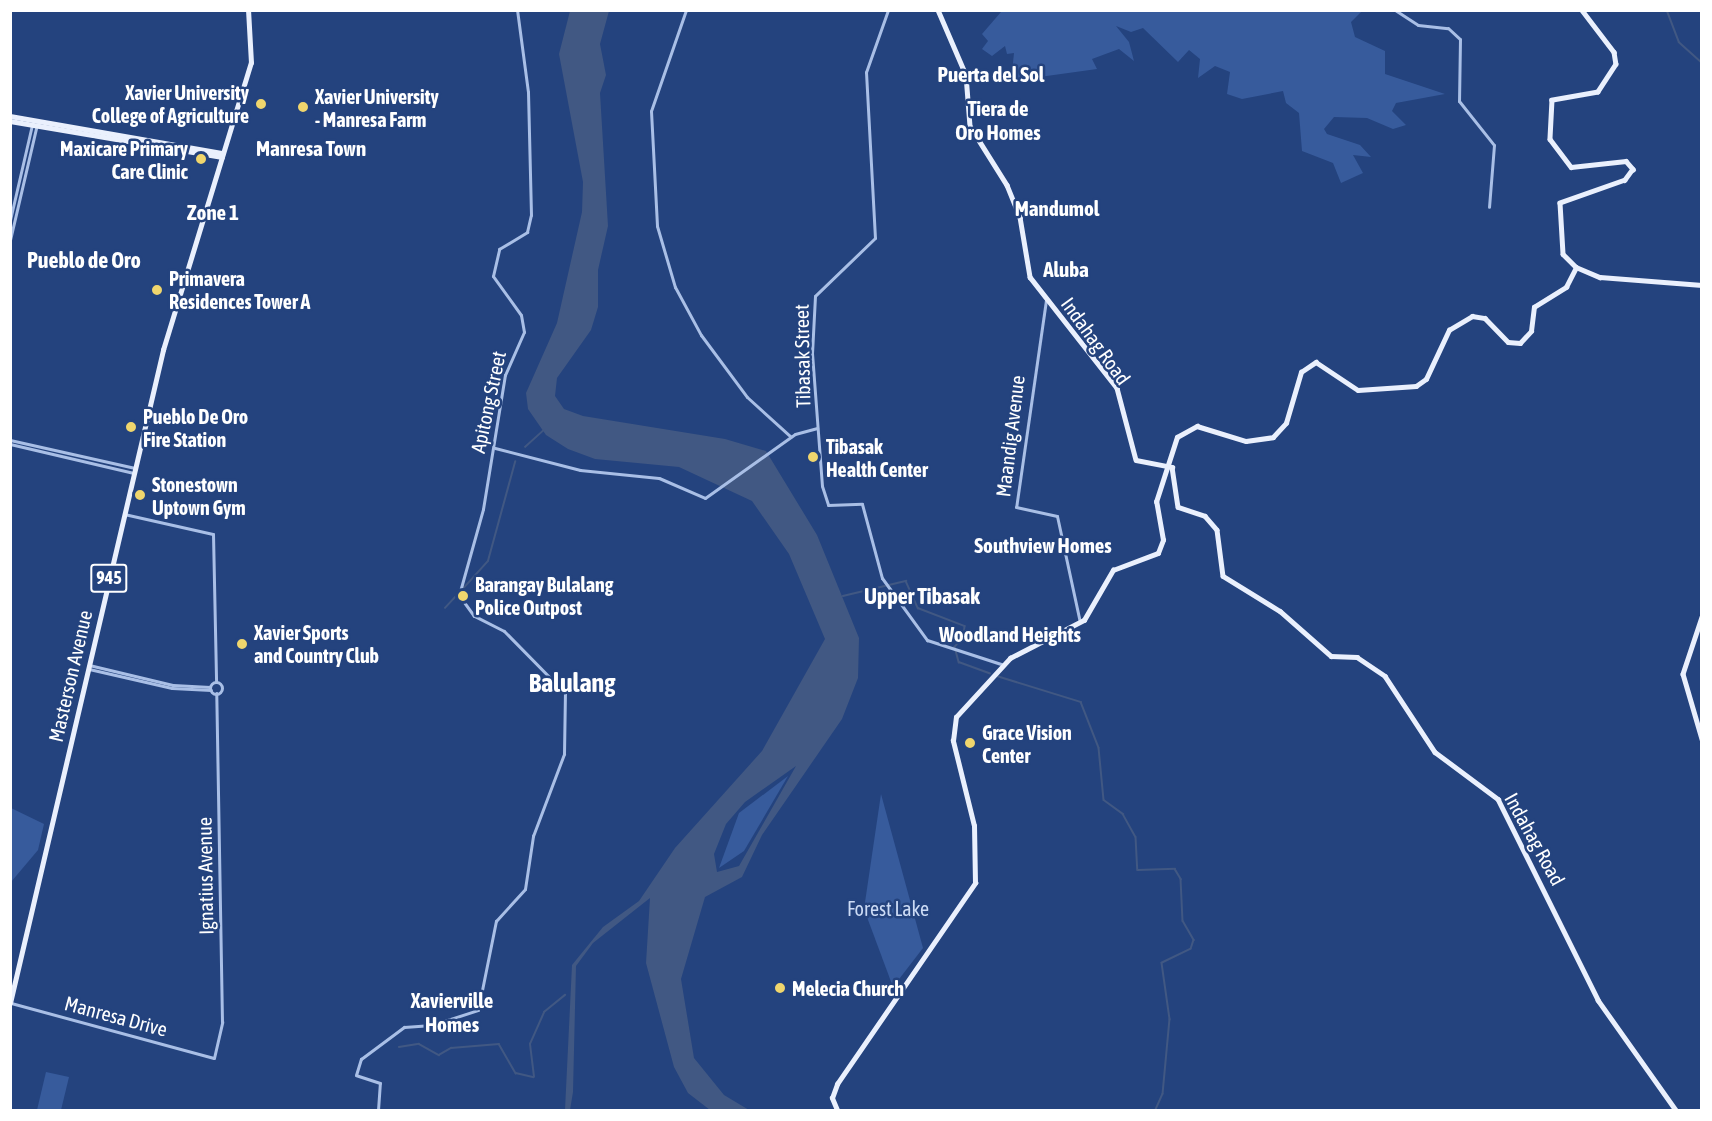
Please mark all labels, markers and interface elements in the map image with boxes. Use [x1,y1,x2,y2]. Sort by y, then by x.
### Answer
district label: Puerta del Sol [938,61,1044,87]
place label: Xavier University College of Agriculture [92,80,249,127]
place label: Xavier University - Manresa Farm [315,84,439,131]
district label: Tiera de Oro Homes [955,95,1041,145]
marker: Xavier University College of Agriculture [254,97,268,111]
marker: Xavier University - Manresa Farm [296,100,310,114]
district label: Manresa Town [256,135,366,161]
place label: Maxicare Primary Care Clinic [60,136,188,183]
marker: Maxicare Primary Care Clinic [192,150,210,168]
district label: Mandumol [1015,195,1099,221]
district label: Zone 1 [187,199,239,225]
district label: Pueblo de Oro [27,248,141,274]
district label: Aluba [1043,256,1089,282]
place label: Primavera Residences Tower A [169,266,310,313]
marker: Primavera Residences Tower A [150,283,164,297]
street label: Indahag Road [1056,293,1136,389]
street label: Tibasak Street [789,304,815,408]
street label: Apitong Street [465,349,511,455]
street label: Maandig Avenue [991,374,1029,498]
place label: Pueblo De Oro Fire Station [143,404,248,451]
marker: Pueblo De Oro Fire Station [124,420,138,434]
place label: Tibasak Health Center [826,434,928,481]
marker: Tibasak Health Center [804,448,822,466]
place label: Stonestown Uptown Gym [152,472,246,519]
marker: Stonestown Uptown Gym [133,488,147,502]
district label: Southview Homes [974,532,1112,558]
road number: 945 [90,563,128,593]
place label: Barangay Bulalang Police Outpost [475,572,613,619]
district label: Upper Tibasak [864,584,980,610]
marker: Barangay Bulalang Police Outpost [456,589,470,603]
street label: Masterson Avenue [43,608,97,744]
place label: Xavier Sports and Country Club [254,620,379,667]
district label: Woodland Heights [939,621,1081,647]
marker: Xavier Sports and Country Club [235,637,249,651]
district label: Balulang [529,668,615,700]
place label: Grace Vision Center [982,720,1072,767]
marker: Grace Vision Center [963,736,977,750]
street label: Indahag Road [1500,789,1570,889]
street label: Ignatius Avenue [192,817,218,935]
park label: Forest Lake [847,896,929,920]
place label: Melecia Church [792,976,904,1000]
marker: Melecia Church [773,981,787,995]
district label: Xavierville Homes [411,987,493,1037]
street label: Manresa Drive [62,991,170,1041]

